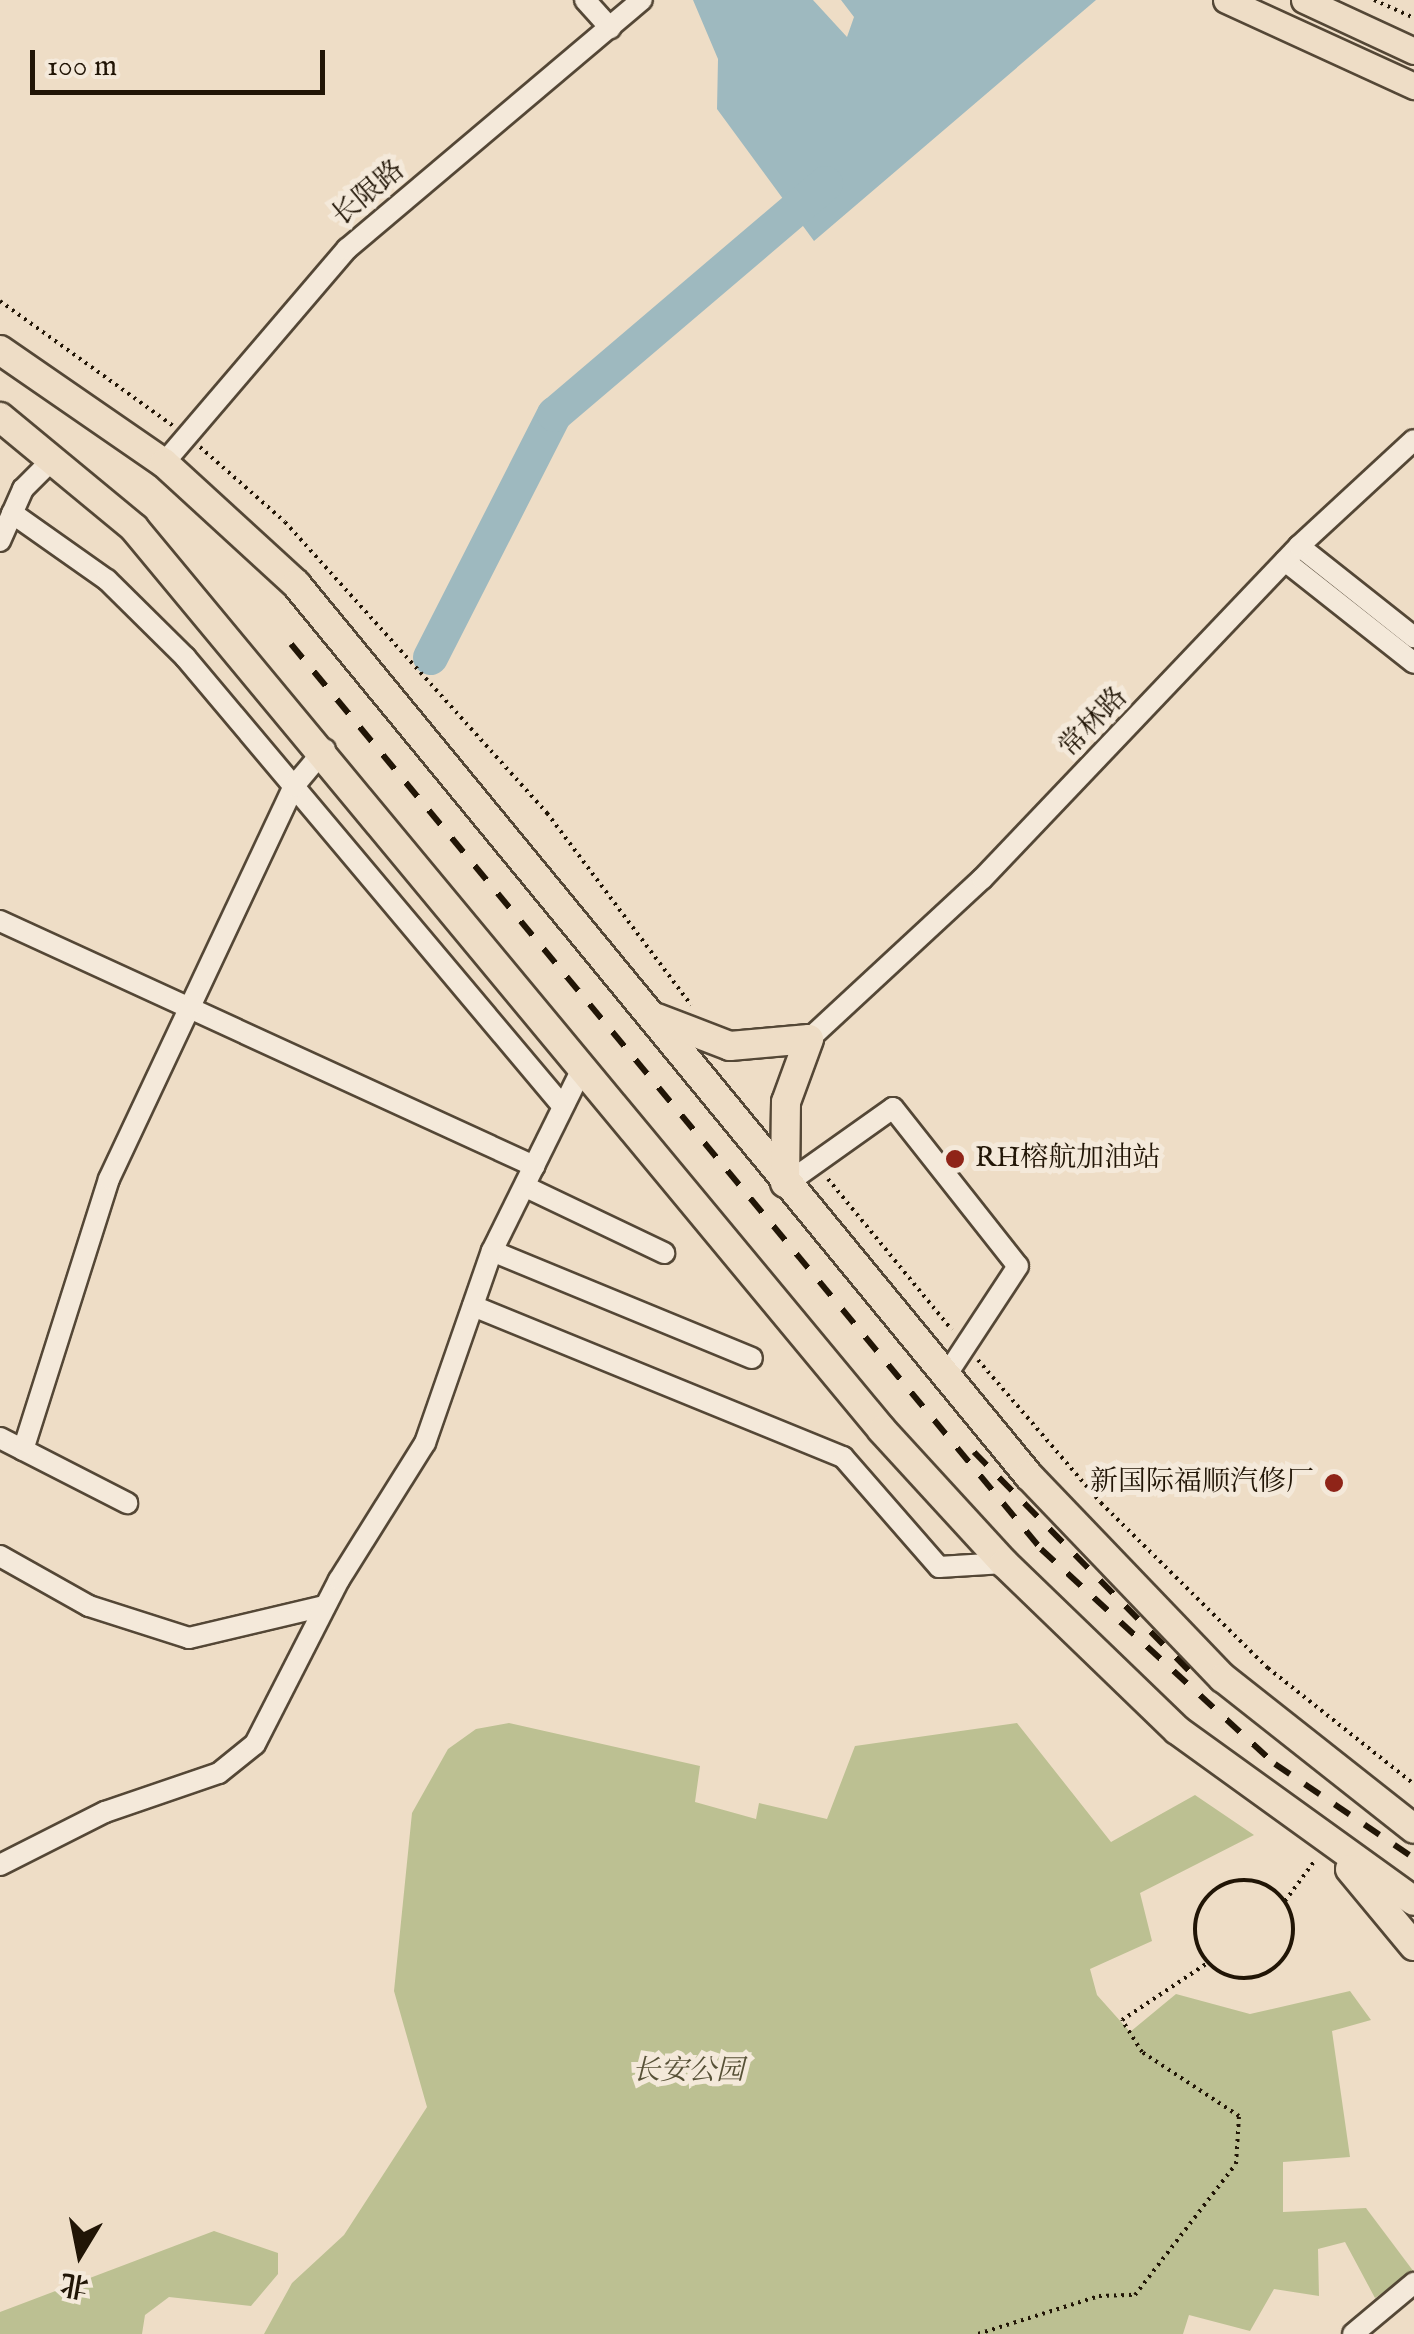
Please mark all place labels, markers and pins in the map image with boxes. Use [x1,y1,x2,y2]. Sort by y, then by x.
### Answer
place label: RH榕航加油站 [975,1142,1160,1176]
marker: RH榕航加油站 [944,1148,966,1170]
place label: 新国际福顺汽修厂 [1090,1466,1314,1500]
marker: 新国际福顺汽修厂 [1323,1472,1345,1494]

